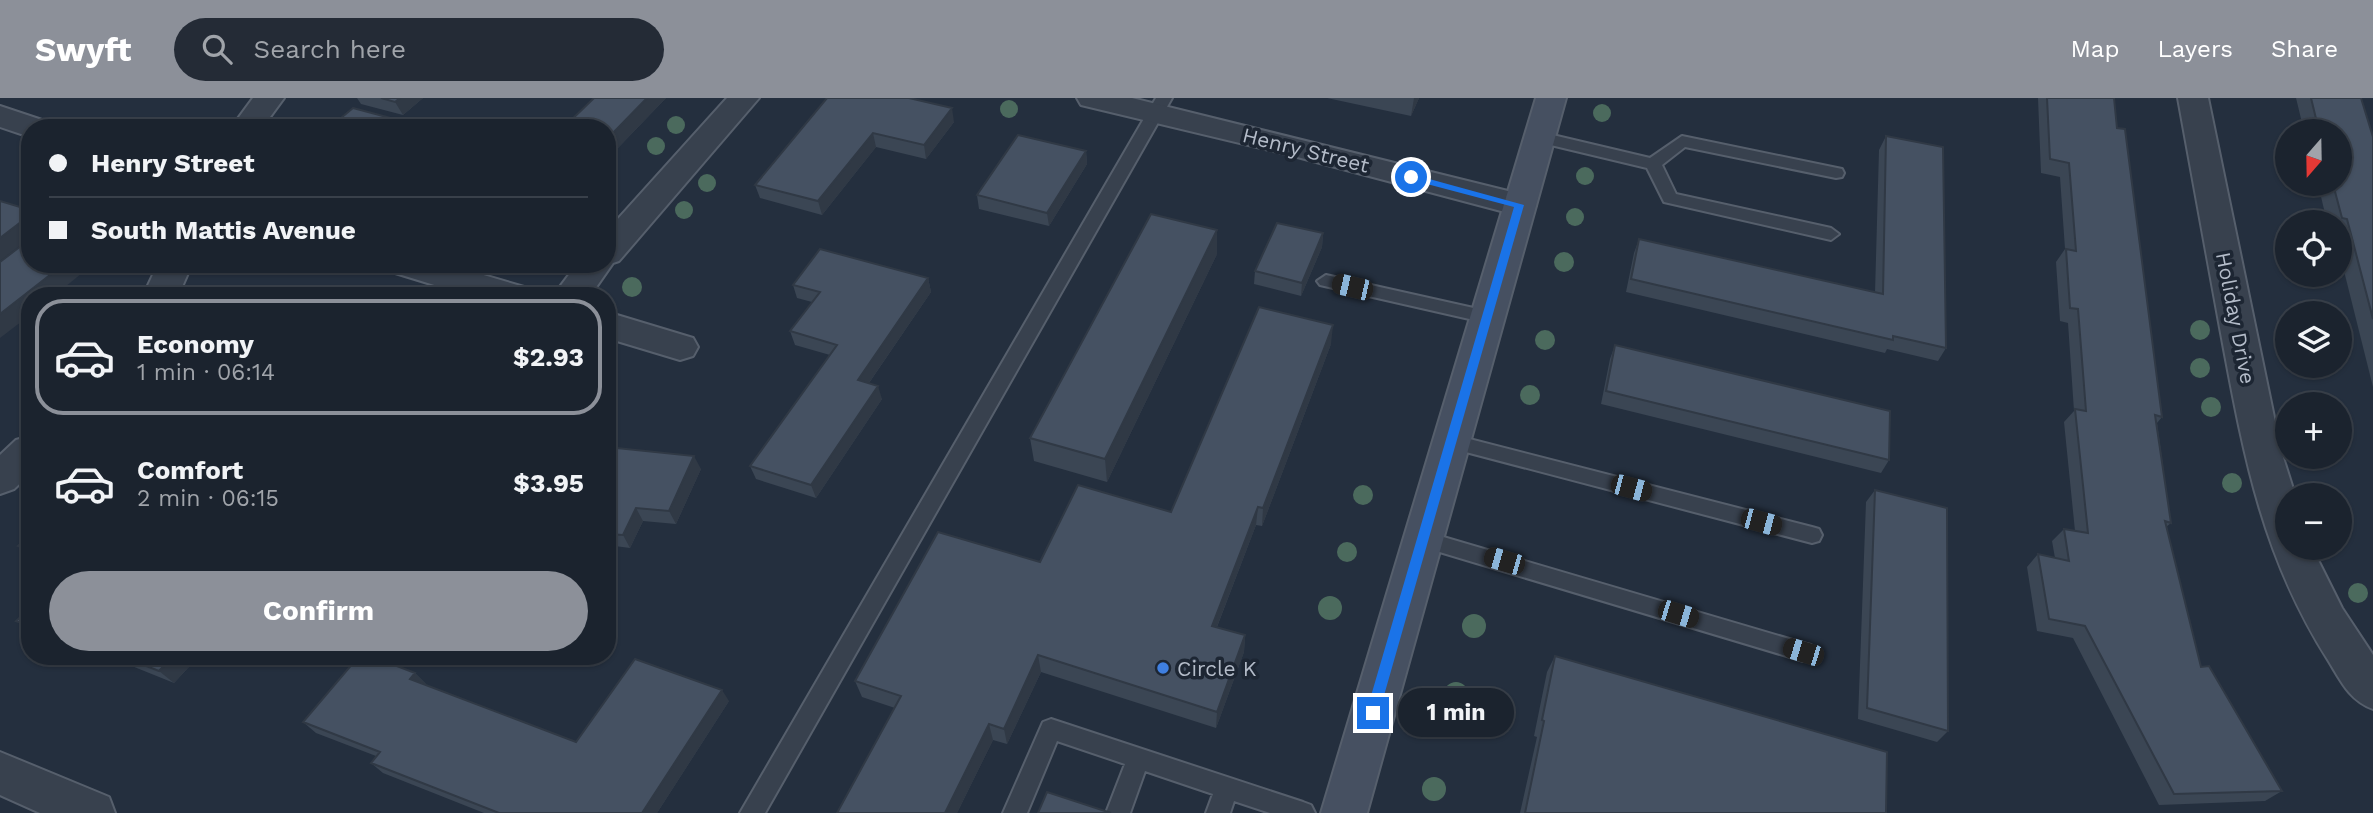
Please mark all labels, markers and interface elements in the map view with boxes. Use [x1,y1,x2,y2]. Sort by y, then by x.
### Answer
search box [174,18,664,81]
text: Swyft [35,30,132,69]
icon: search [198,30,236,68]
text: Search here [254,34,406,64]
text: Map [2071,35,2119,63]
text: Layers [2157,35,2233,63]
text: Share [2271,35,2338,63]
north arrow [2275,119,2352,196]
map controls [2275,119,2352,560]
street label: Henry Street [1240,122,1372,178]
text: Henry Street [91,148,255,178]
route start [1395,161,1427,193]
button: locate [2275,210,2352,287]
text: South Mattis Avenue [91,215,356,245]
street label: Holiday Drive [2211,250,2261,386]
car [1330,272,1375,302]
button: layers [2275,301,2352,378]
icon: car [53,326,116,389]
text: Economy [137,329,254,359]
text: $2.93 [513,342,584,372]
text: 1 min · 06:14 [137,359,275,386]
button: + [2275,392,2352,469]
icon: car [53,452,116,515]
text: Comfort [137,455,243,485]
text: $3.95 [513,468,584,498]
car [1608,472,1655,504]
button: − [2275,483,2352,560]
text: 2 min · 06:15 [137,485,279,512]
car [1738,506,1785,538]
car [1481,545,1528,577]
button: Confirm [49,571,588,651]
car [1655,598,1702,630]
car [1780,636,1827,668]
place label: Circle K [1177,656,1257,681]
marker: Circle K [1155,660,1171,676]
callout: 1 min [1398,688,1513,738]
route end [1357,697,1389,729]
text: 1 min [1426,699,1486,726]

